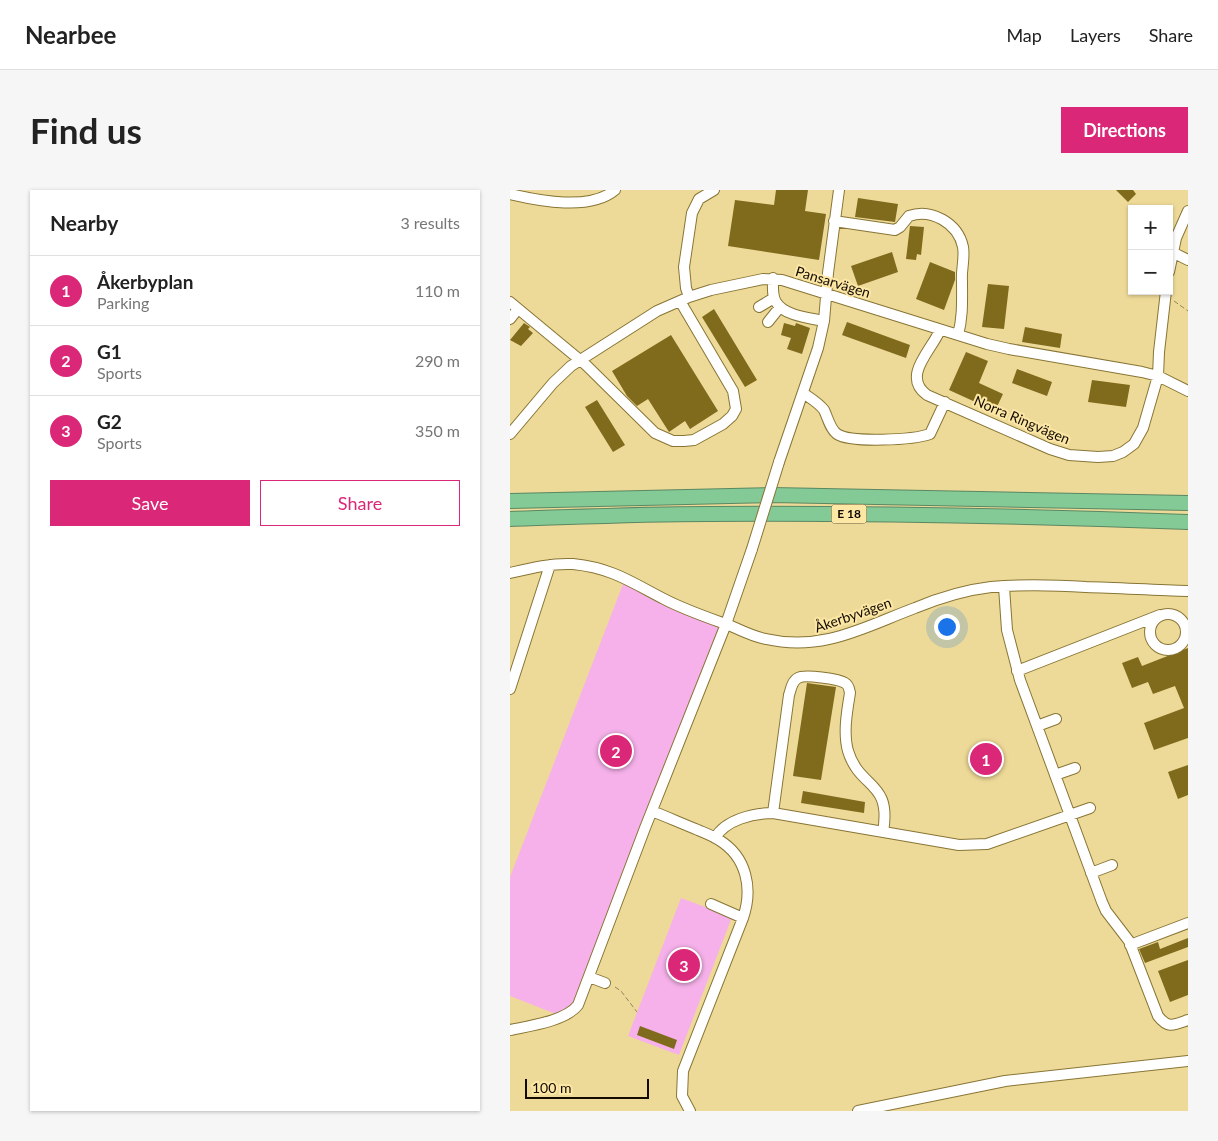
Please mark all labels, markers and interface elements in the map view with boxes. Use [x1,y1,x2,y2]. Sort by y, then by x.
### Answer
text: Nearbee [25,20,116,49]
text: Map [1006,24,1042,46]
text: Layers [1070,24,1121,46]
text: Share [1149,24,1193,46]
button: Directions [1061,107,1188,153]
text: Find us [30,109,142,151]
map controls [1128,205,1173,295]
button: + [1128,205,1173,250]
text: Nearby [50,210,118,235]
text: 3 results [400,213,460,232]
button: − [1128,250,1173,295]
street label: Pansarvägen [794,262,873,301]
text: Åkerbyplan [97,270,193,293]
text: 1 [61,281,71,300]
text: 110 m [415,281,460,300]
text: Parking [97,293,149,312]
text: G1 [97,340,122,363]
text: 2 [61,351,71,370]
text: 290 m [415,351,460,370]
text: Sports [97,363,142,382]
street label: Norra Ringvägen [972,392,1073,447]
text: G2 [97,410,122,433]
text: 3 [61,421,71,440]
text: 350 m [415,421,460,440]
text: Sports [97,433,142,452]
button: Save [50,480,250,526]
button: Share [260,480,460,526]
road number: E 18 [832,504,866,524]
street label: Åkerbyvägen [812,593,893,636]
your location [934,614,960,640]
pin: 2 [600,732,632,770]
pin: 1 [970,740,1002,778]
pin: 3 [668,946,700,984]
scale bar [525,1076,649,1099]
text: 100 m [532,1079,571,1096]

